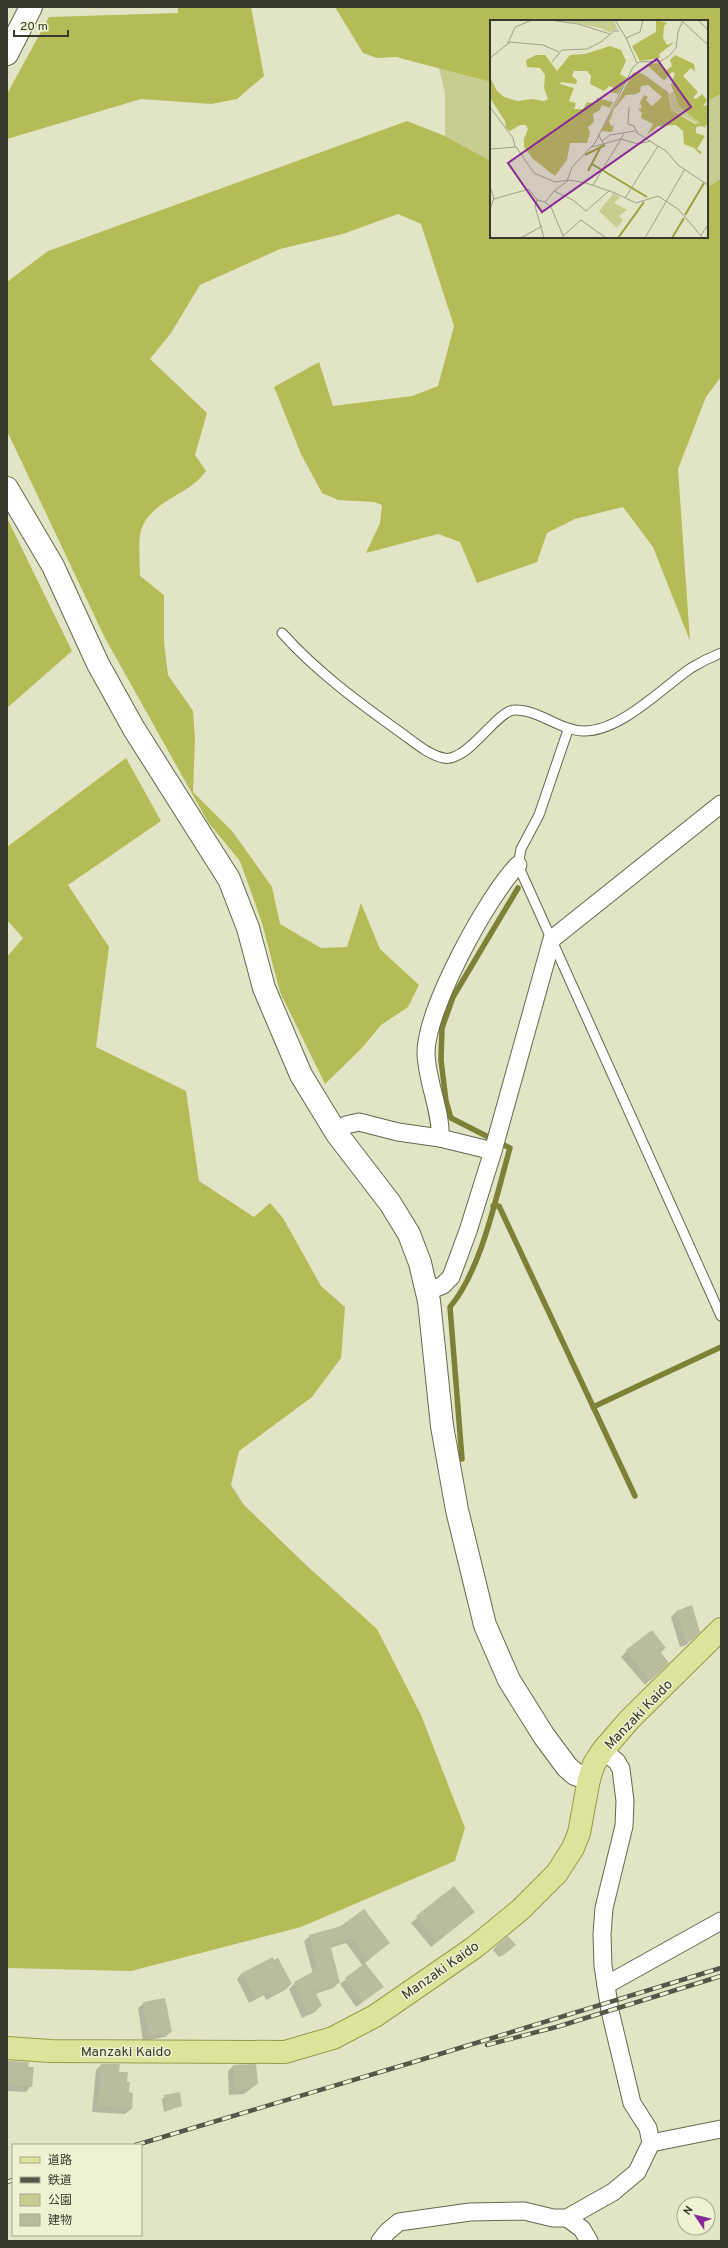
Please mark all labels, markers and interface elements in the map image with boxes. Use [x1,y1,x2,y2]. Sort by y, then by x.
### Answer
scale bar [14,12,68,38]
text: 20 m [20,19,48,35]
inset map [490,20,708,238]
street label: Manzaki Kaido [601,1676,677,1754]
street label: Manzaki Kaido [399,1938,483,2004]
street label: Manzaki Kaido [81,2044,171,2061]
legend [12,2144,142,2236]
text: 道路 [48,2153,72,2169]
text: 鉄道 [48,2173,72,2189]
text: 公園 [48,2193,72,2209]
north arrow [676,2196,716,2236]
text: N [681,2204,697,2218]
text: 建物 [48,2213,72,2229]

